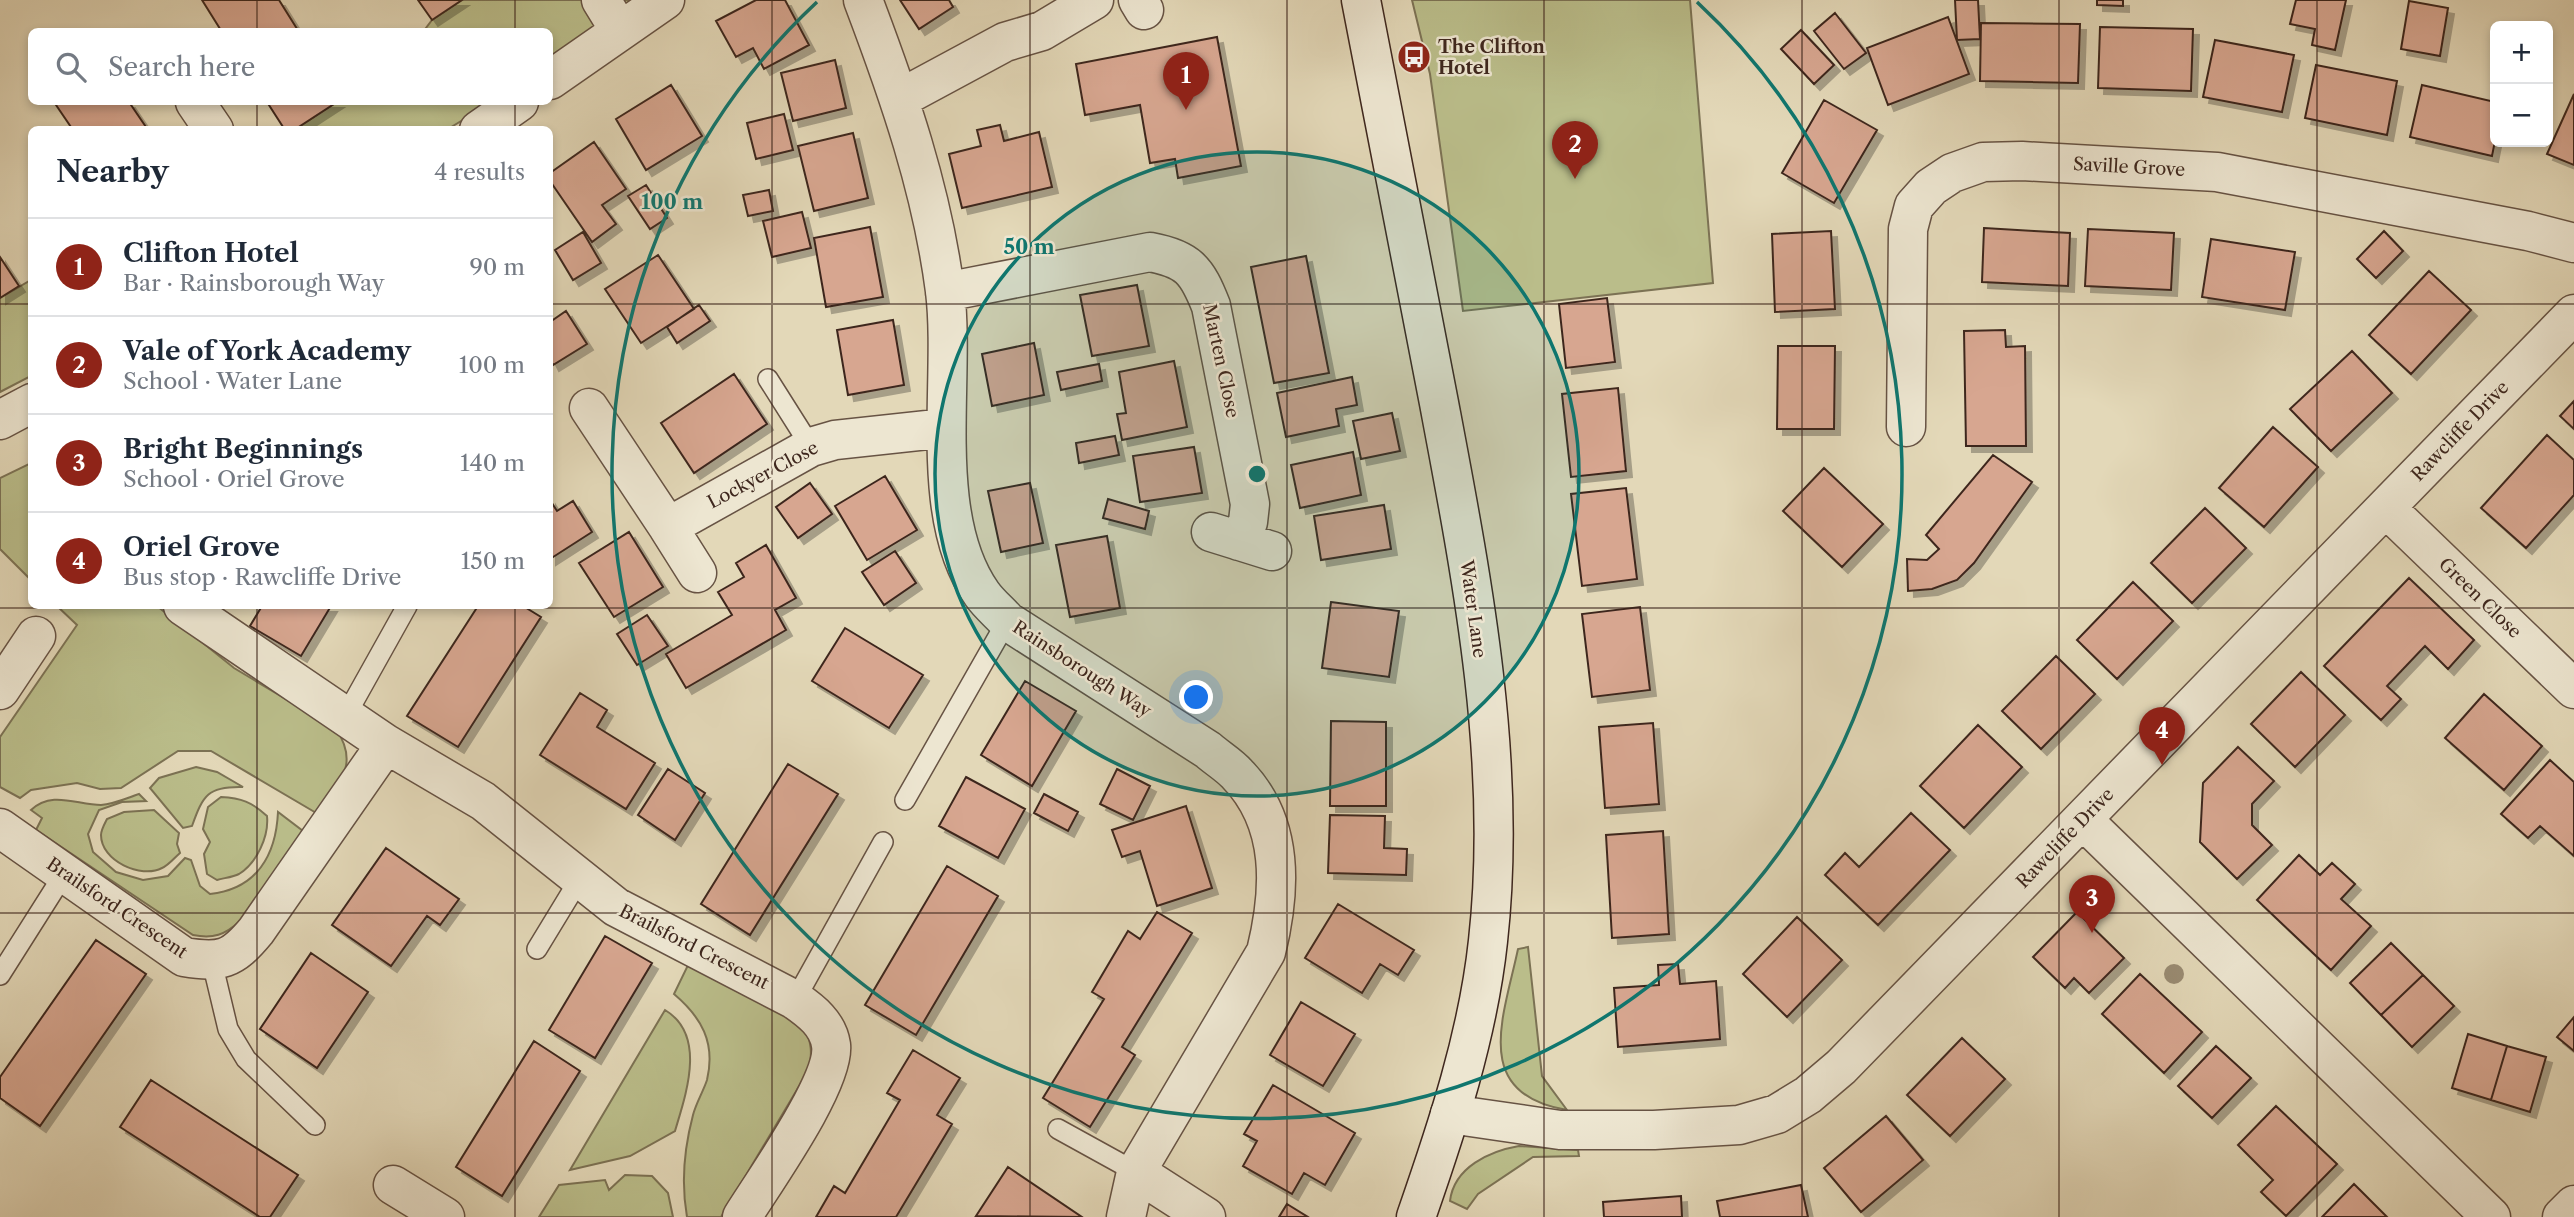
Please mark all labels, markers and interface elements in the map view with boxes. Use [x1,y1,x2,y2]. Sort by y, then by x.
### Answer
map controls [2490,21,2553,147]
button: + [2490,21,2553,84]
search box [28,28,553,105]
place label: The Clifton Hotel [1438,36,1546,79]
bus stop icon: The Clifton Hotel [1395,38,1433,76]
icon: search [52,48,90,86]
text: Search here [108,51,255,83]
pin: 1 [1163,52,1209,110]
button: − [2490,84,2553,147]
pin: 2 [1552,121,1598,179]
text: Nearby [56,153,169,190]
street label: Saville Grove [2072,153,2186,181]
text: 4 results [434,158,525,186]
text: 100 m [641,189,703,214]
text: 50 m [1003,234,1055,259]
text: Clifton Hotel [123,237,299,269]
text: 1 [74,253,84,281]
text: 90 m [469,253,525,281]
text: Bar · Rainsborough Way [123,269,384,297]
street label: Marten Close [1198,302,1244,420]
text: Vale of York Academy [123,335,411,367]
text: 2 [72,351,86,379]
text: 100 m [459,351,525,379]
text: School · Water Lane [123,367,342,395]
street label: Rawcliffe Drive [2407,376,2513,486]
text: Bright Beginnings [123,433,363,465]
street label: Lockyer Close [704,437,822,513]
text: 3 [73,449,86,477]
text: 140 m [460,449,525,477]
centre of rings [1245,462,1269,486]
text: School · Oriel Grove [123,465,345,493]
text: Oriel Grove [123,531,280,563]
text: 4 [72,547,86,575]
text: 150 m [461,547,525,575]
street label: Green Close [2434,553,2526,643]
street label: Water Lane [1455,558,1491,659]
text: Bus stop · Rawcliffe Drive [123,563,401,591]
street label: Rainsborough Way [1009,616,1156,723]
your location [1179,680,1213,714]
pin: 4 [2139,707,2185,765]
street label: Rawcliffe Drive [2012,783,2118,893]
street label: Brailsford Crescent [43,853,192,964]
pin: 3 [2069,875,2115,933]
street label: Brailsford Crescent [616,900,773,995]

